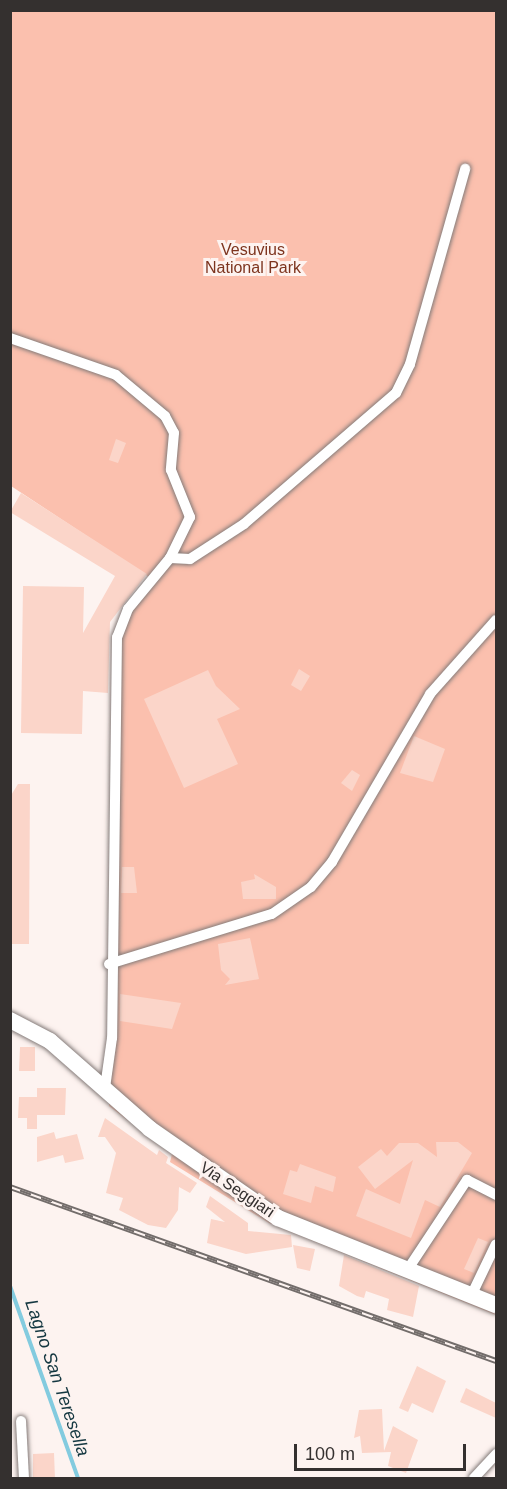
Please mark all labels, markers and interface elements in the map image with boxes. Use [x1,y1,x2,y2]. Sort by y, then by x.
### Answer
park label: Vesuvius National Park [205,240,301,278]
street label: Via Seggiari [196,1158,278,1222]
water label: Lagno San Teresella [20,1297,94,1459]
scale bar [297,1432,470,1470]
text: 100 m [305,1444,355,1464]

